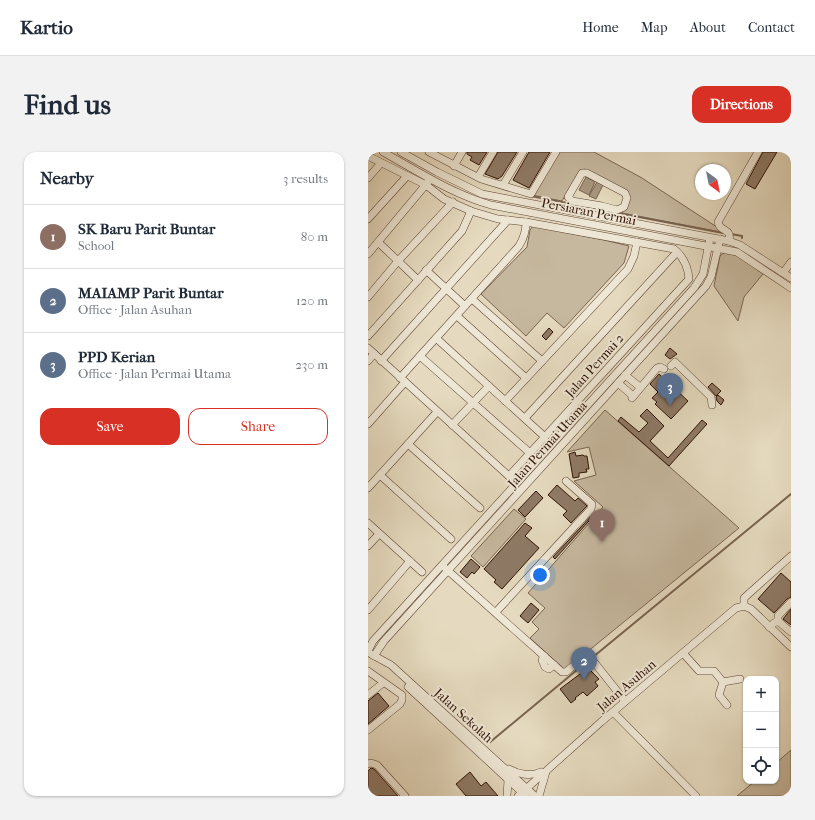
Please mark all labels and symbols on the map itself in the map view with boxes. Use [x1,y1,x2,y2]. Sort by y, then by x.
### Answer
north arrow [695,164,731,200]
street label: Persiaran Permai [540,195,638,228]
street label: Jalan Permai 2 [561,330,627,401]
pin: 3 [657,373,683,406]
street label: Jalan Permai Utama [504,397,591,491]
pin: 1 [589,509,615,542]
your location [530,565,550,585]
pin: 2 [571,647,597,680]
street label: Jalan Asuhan [593,656,659,715]
street label: Jalan Sekolah [431,685,497,746]

